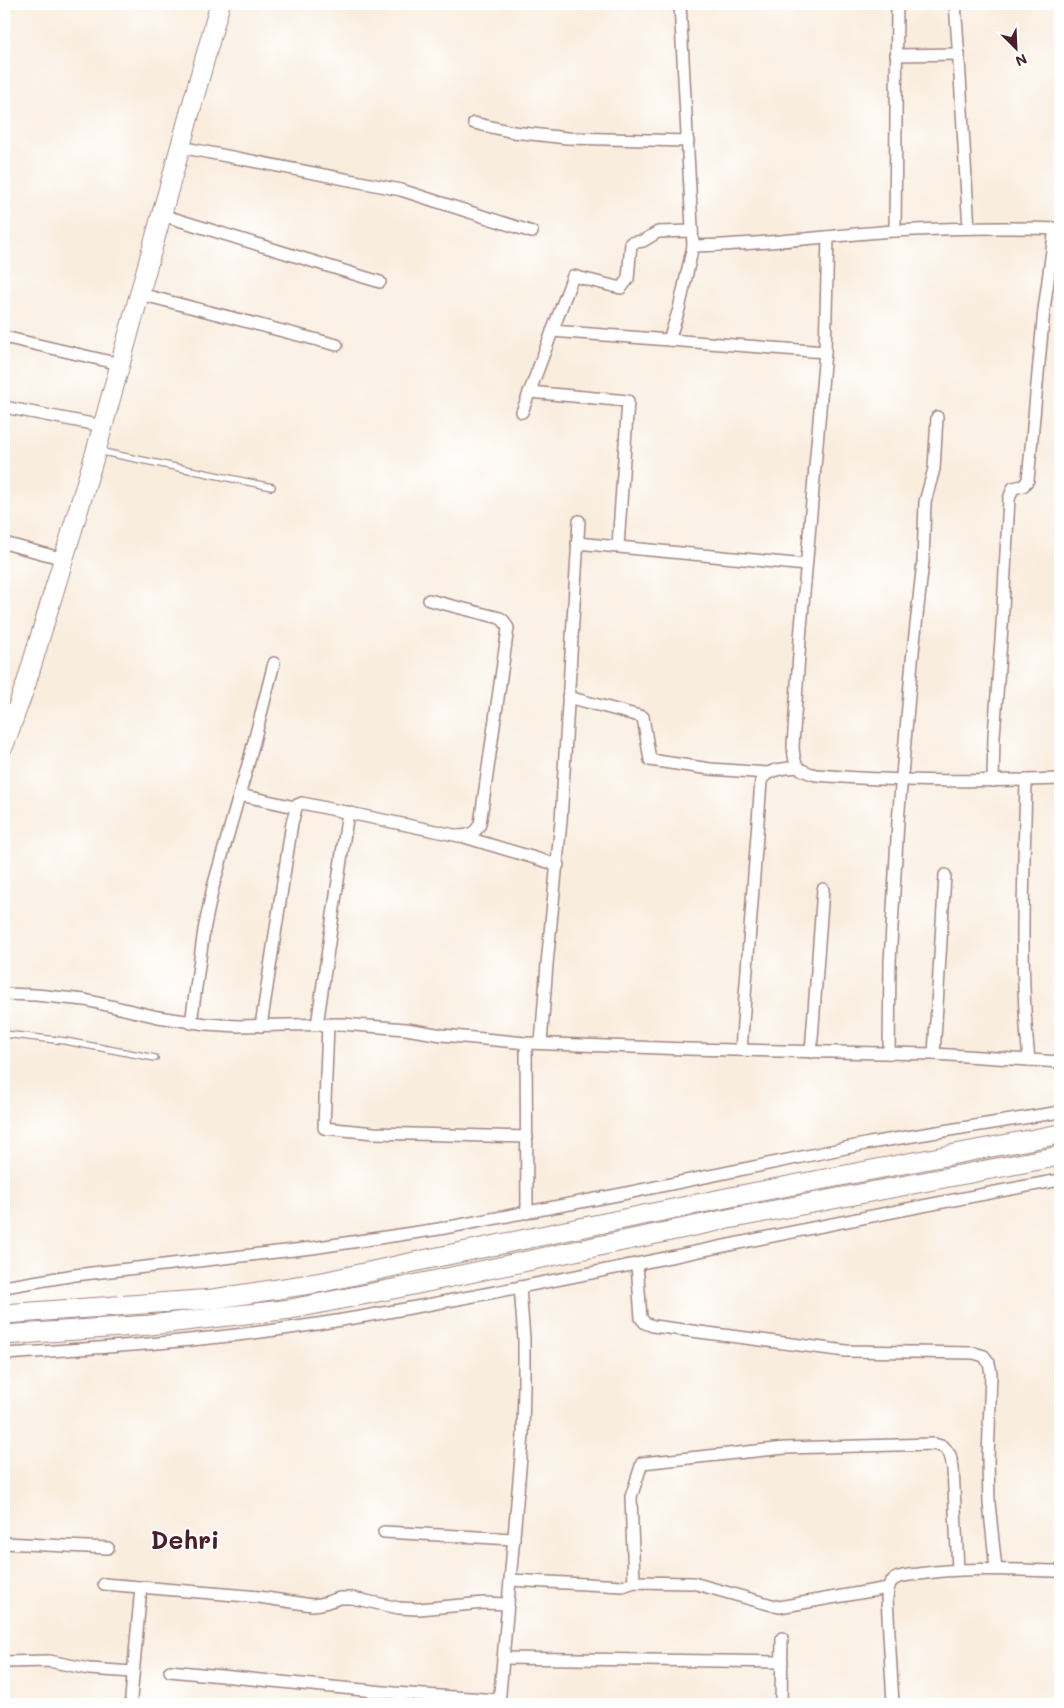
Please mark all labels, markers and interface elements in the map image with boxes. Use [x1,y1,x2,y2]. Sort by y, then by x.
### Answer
north arrow [992,22,1042,72]
text: N [1013,49,1030,71]
district label: Dehri [151,1523,219,1555]

